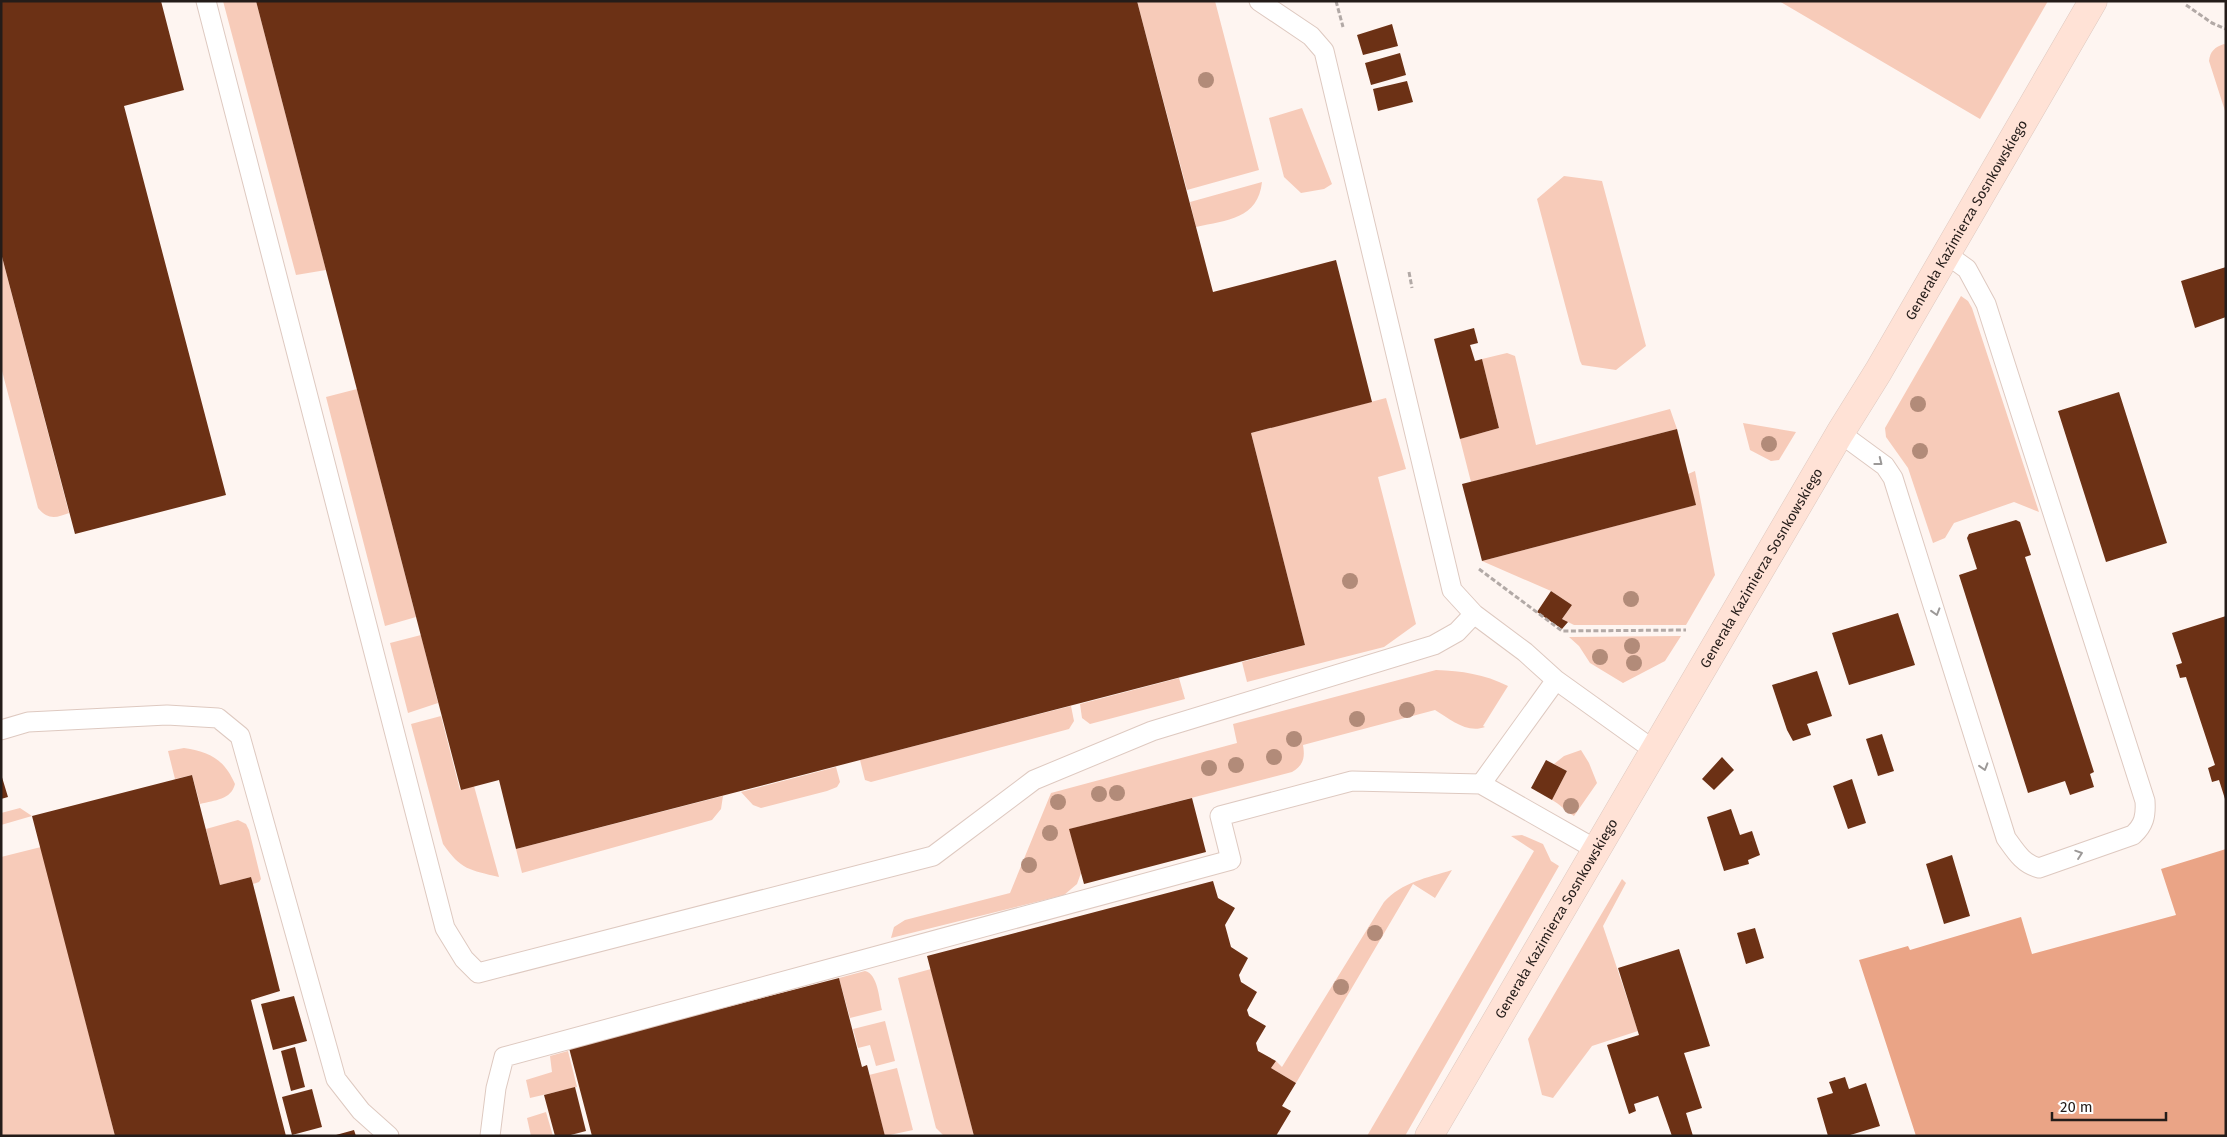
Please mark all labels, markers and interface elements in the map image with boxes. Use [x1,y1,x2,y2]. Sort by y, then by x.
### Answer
street label: Generała Kazimierza Sosnkowskiego [1902,117,2031,323]
one-way arrow [1873,456,1883,465]
street label: Generała Kazimierza Sosnkowskiego [1696,465,1827,671]
one-way arrow [1930,607,1940,616]
one-way arrow [1978,763,1988,771]
street label: Generała Kazimierza Sosnkowskiego [1492,816,1622,1022]
one-way arrow [2074,850,2083,860]
scale bar [2052,1090,2166,1122]
text: 20 m [2060,1098,2093,1116]

